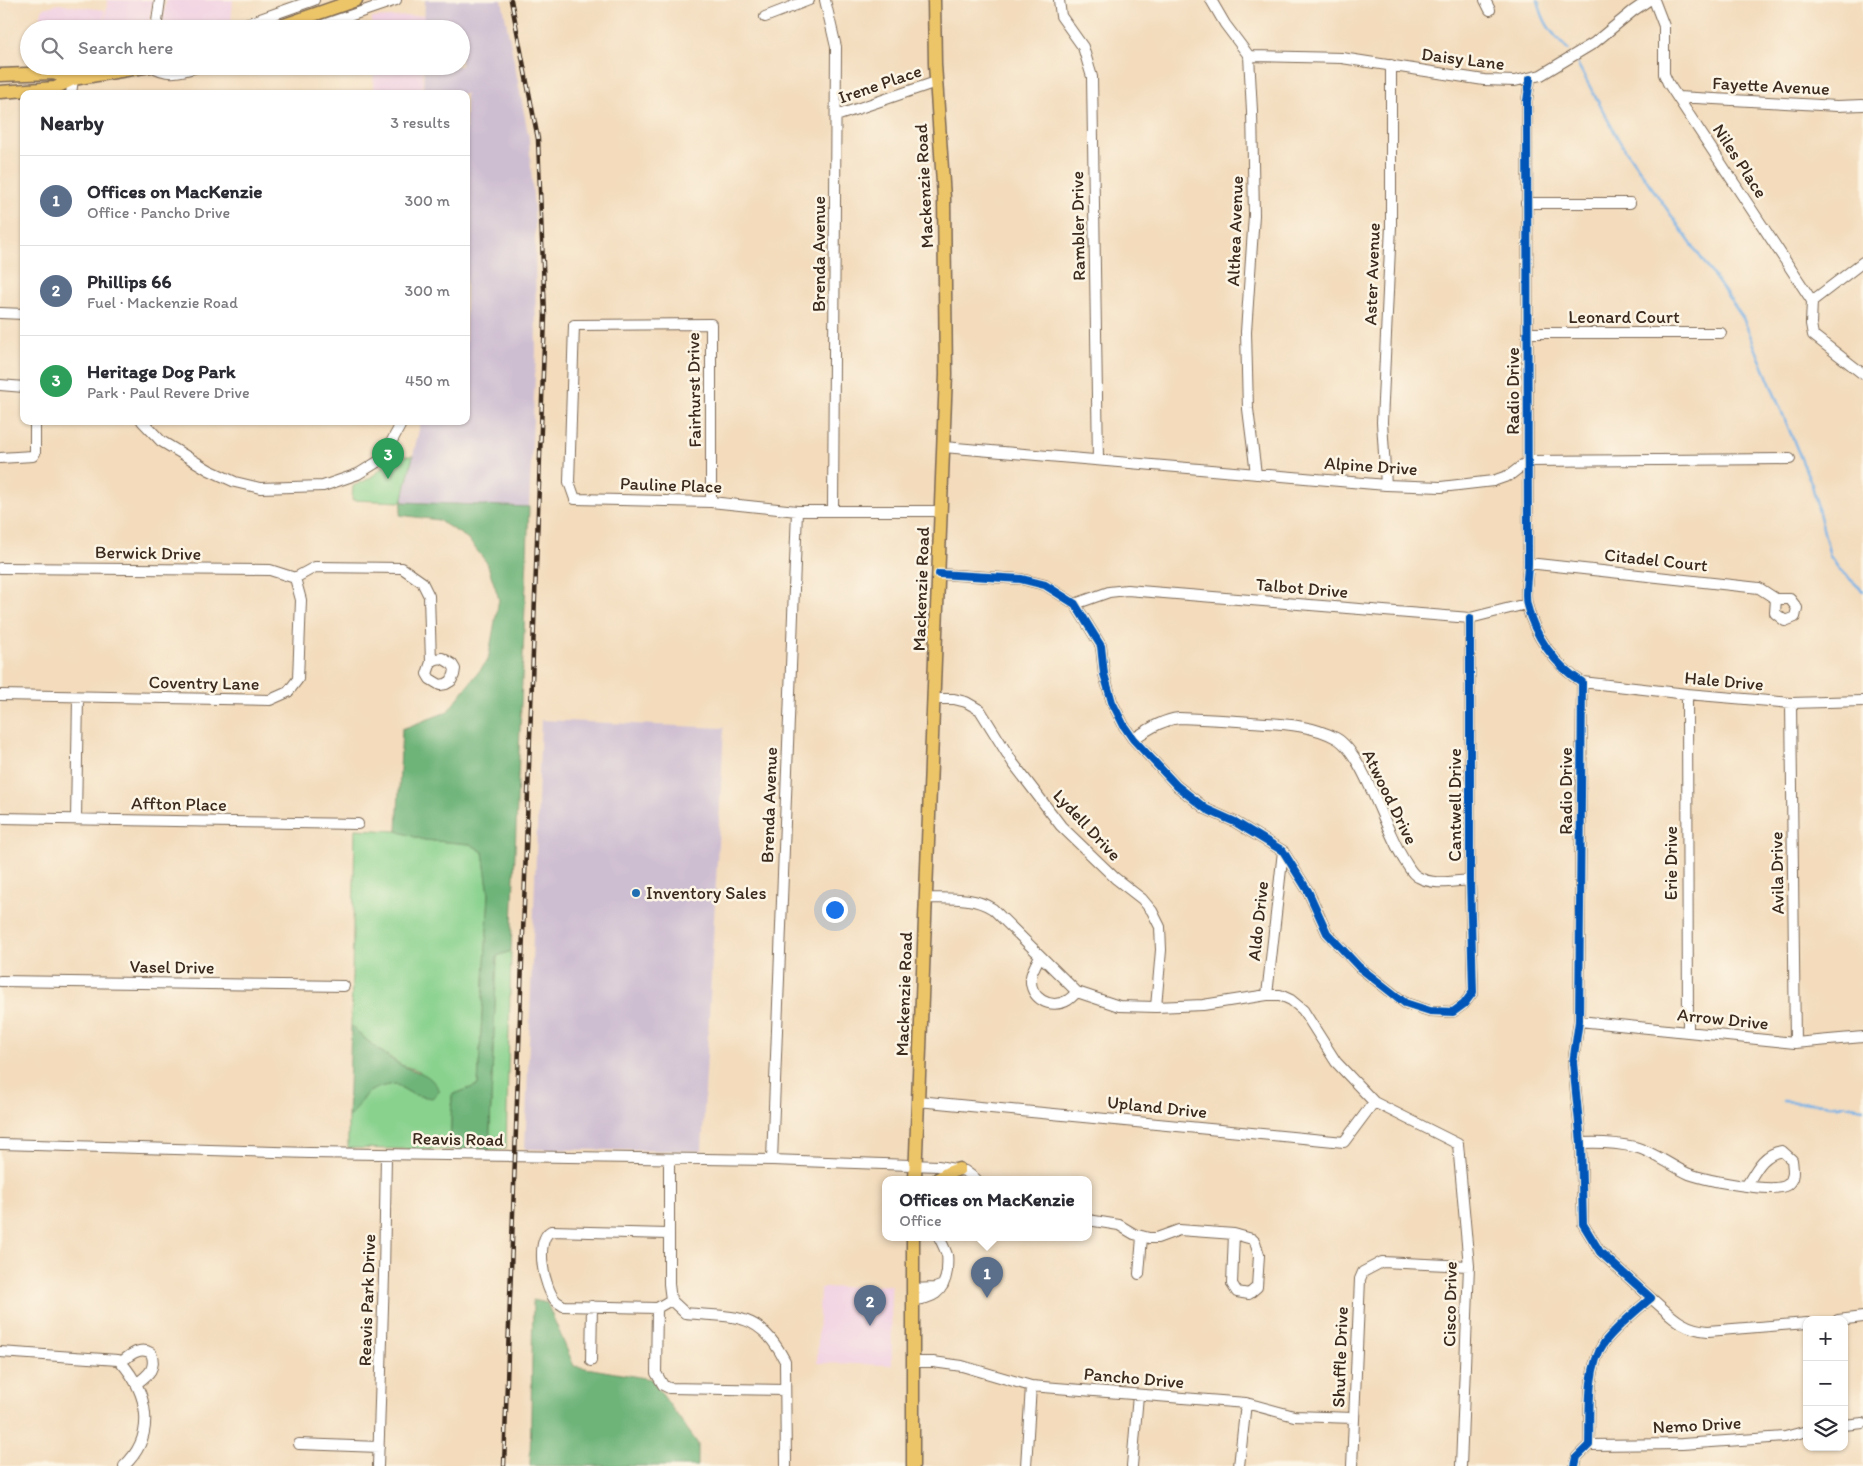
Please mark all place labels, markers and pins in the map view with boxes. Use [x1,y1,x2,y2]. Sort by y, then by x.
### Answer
pin: 3 [372,438,404,479]
place label: Inventory Sales [646,882,766,904]
marker: Inventory Sales [630,887,642,899]
pin: 1 [971,1257,1003,1298]
pin: 2 [854,1285,886,1326]

